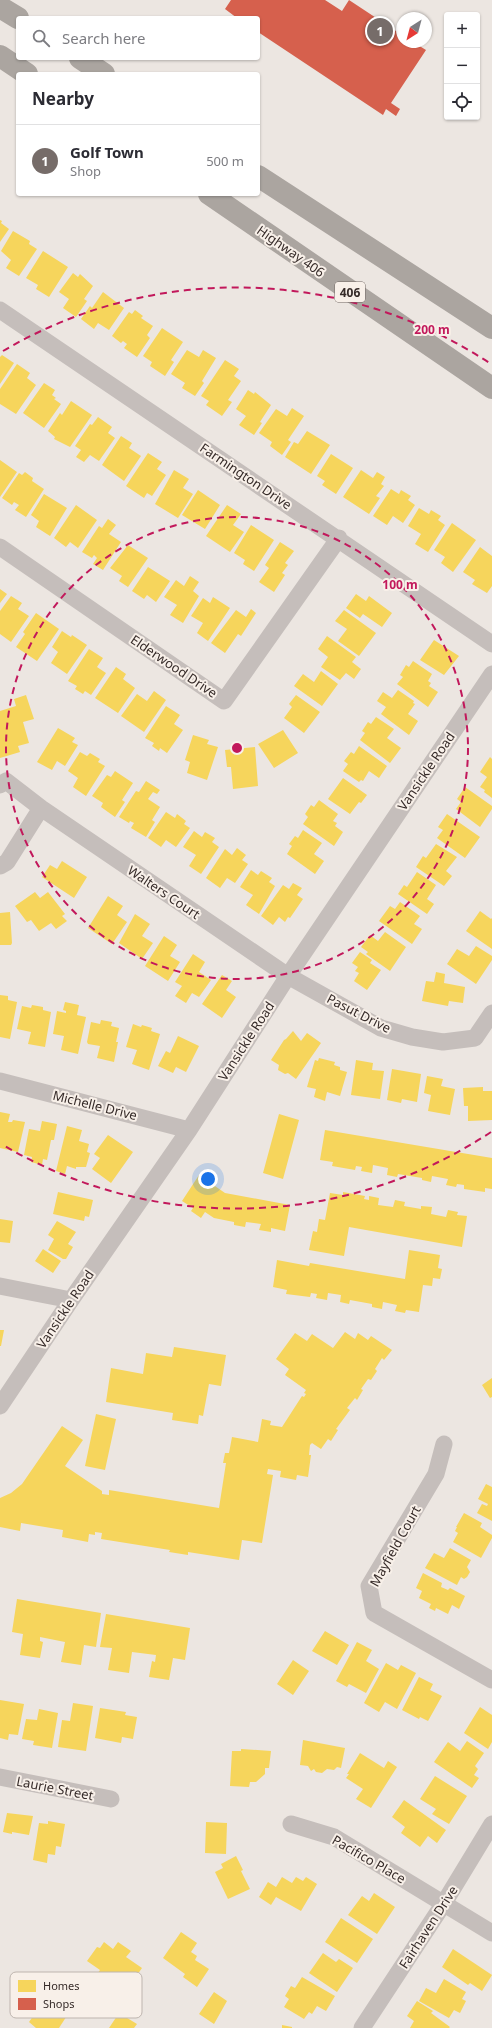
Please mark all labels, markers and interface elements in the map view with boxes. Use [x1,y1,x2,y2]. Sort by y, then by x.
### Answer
north arrow [396,12,432,48]
map controls [444,12,480,120]
button: + [444,12,480,48]
search box [16,16,260,60]
pin: 1 [367,16,393,46]
icon: search [30,27,52,49]
text: Search here [62,28,145,48]
button: − [444,48,480,84]
button: locate [444,84,480,120]
text: Nearby [32,87,94,110]
text: Golf Town [70,142,144,162]
text: 1 [41,152,49,170]
text: 500 m [206,152,244,170]
text: Shop [70,162,101,180]
street label: Highway 406 [254,221,328,281]
road number: 406 [335,282,365,302]
text: 200 m [414,321,450,338]
street label: Farmington Drive [197,439,295,513]
text: 100 m [382,576,418,593]
street label: Elderwood Drive [127,630,221,702]
street label: Vansickle Road [393,728,459,814]
centre of rings [230,741,244,755]
street label: Walters Court [124,861,204,923]
street label: Pasut Drive [324,989,394,1037]
street label: Vansickle Road [214,998,278,1084]
street label: Michelle Drive [51,1086,139,1124]
your location [198,1169,218,1189]
street label: Vansickle Road [32,1266,98,1352]
street label: Mayfield Court [365,1502,425,1590]
street label: Laurie Street [15,1772,95,1804]
street label: Pacifico Place [329,1831,409,1887]
street label: Fairhaven Drive [394,1882,462,1972]
legend [10,1972,142,2018]
text: Homes [43,1978,80,1993]
text: Shops [43,1996,75,2011]

